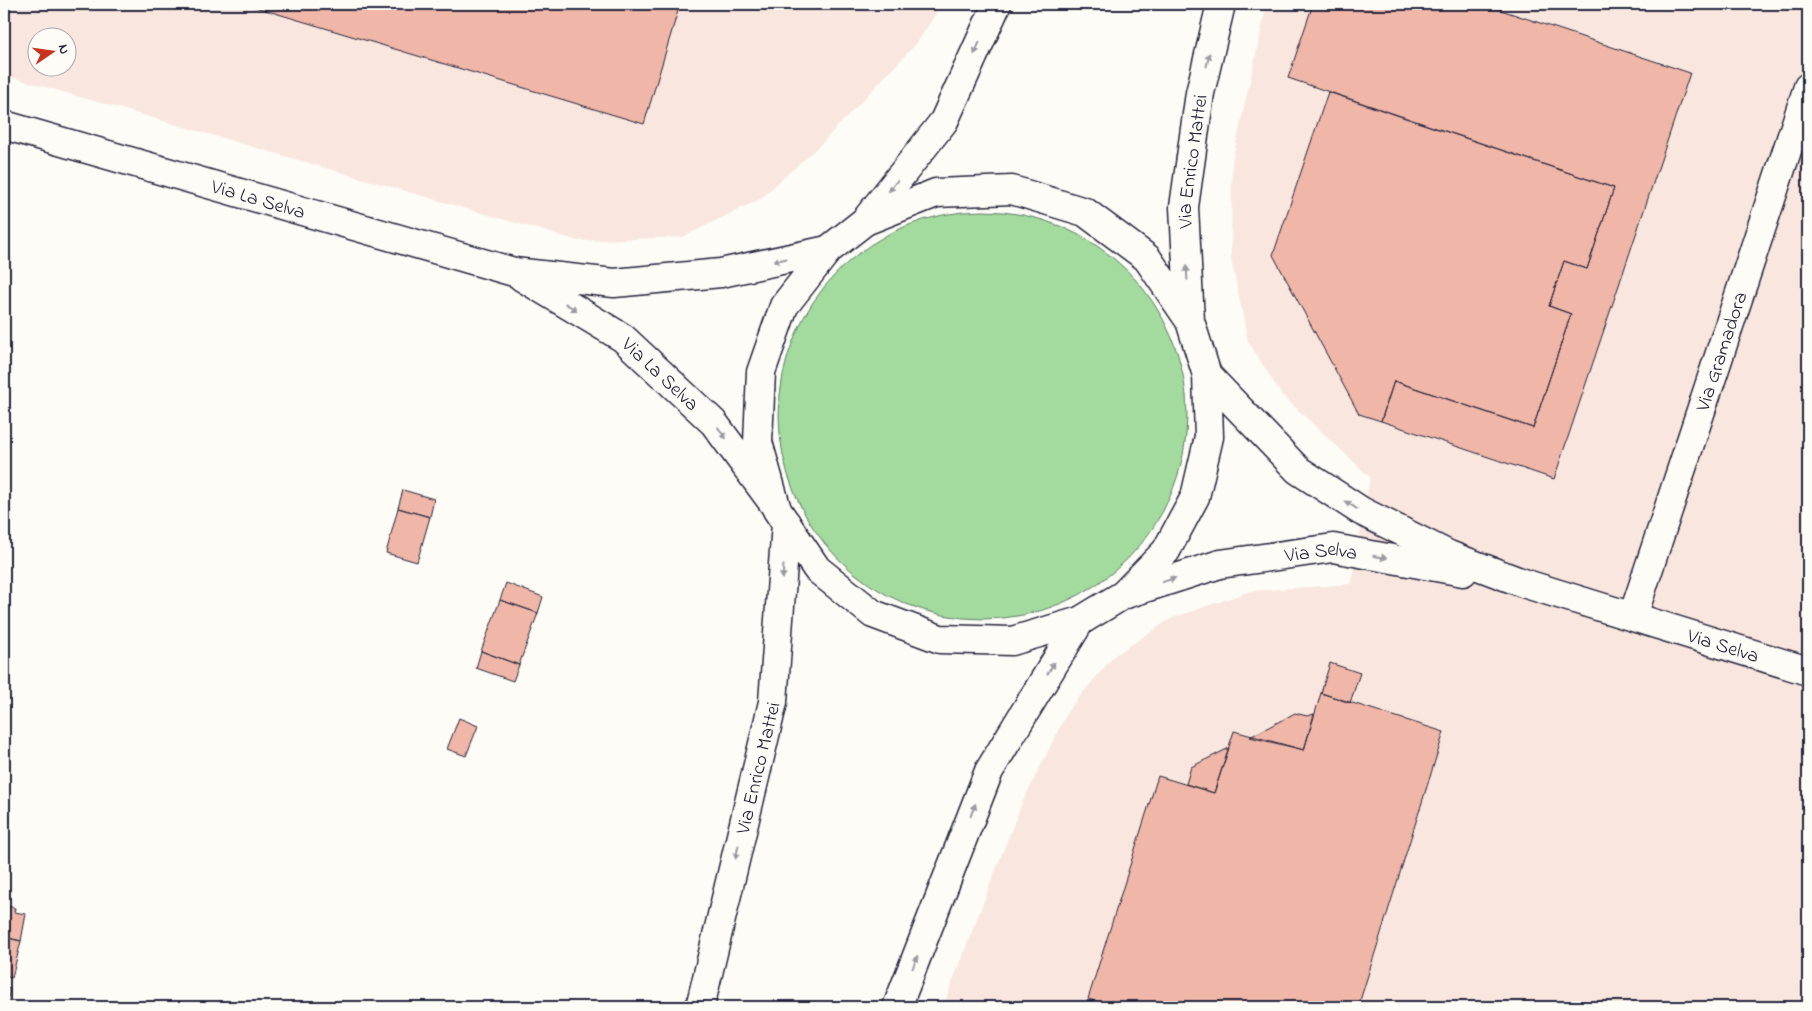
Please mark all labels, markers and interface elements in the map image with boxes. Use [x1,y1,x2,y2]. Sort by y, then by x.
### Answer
north arrow [28,28,78,78]
one-way arrow [973,41,981,55]
text: N [52,42,74,56]
one-way arrow [1204,52,1212,67]
street label: Via Enrico Mattei [1172,93,1217,230]
street label: Via La Selva [206,173,308,228]
one-way arrow [888,179,898,193]
one-way arrow [772,257,788,265]
one-way arrow [1183,264,1191,280]
street label: Via Gramadora [1689,288,1756,416]
one-way arrow [565,302,578,311]
street label: Via La Selva [613,331,705,419]
one-way arrow [716,426,727,439]
one-way arrow [1345,500,1358,510]
street label: Via Selva [1282,536,1360,572]
one-way arrow [1372,553,1388,561]
one-way arrow [778,564,786,580]
one-way arrow [1162,576,1177,584]
street label: Via Selva [1682,622,1762,672]
one-way arrow [1047,662,1056,675]
street label: Via Enrico Mattei [730,699,789,838]
one-way arrow [970,803,978,817]
one-way arrow [733,844,741,859]
one-way arrow [911,955,919,969]

